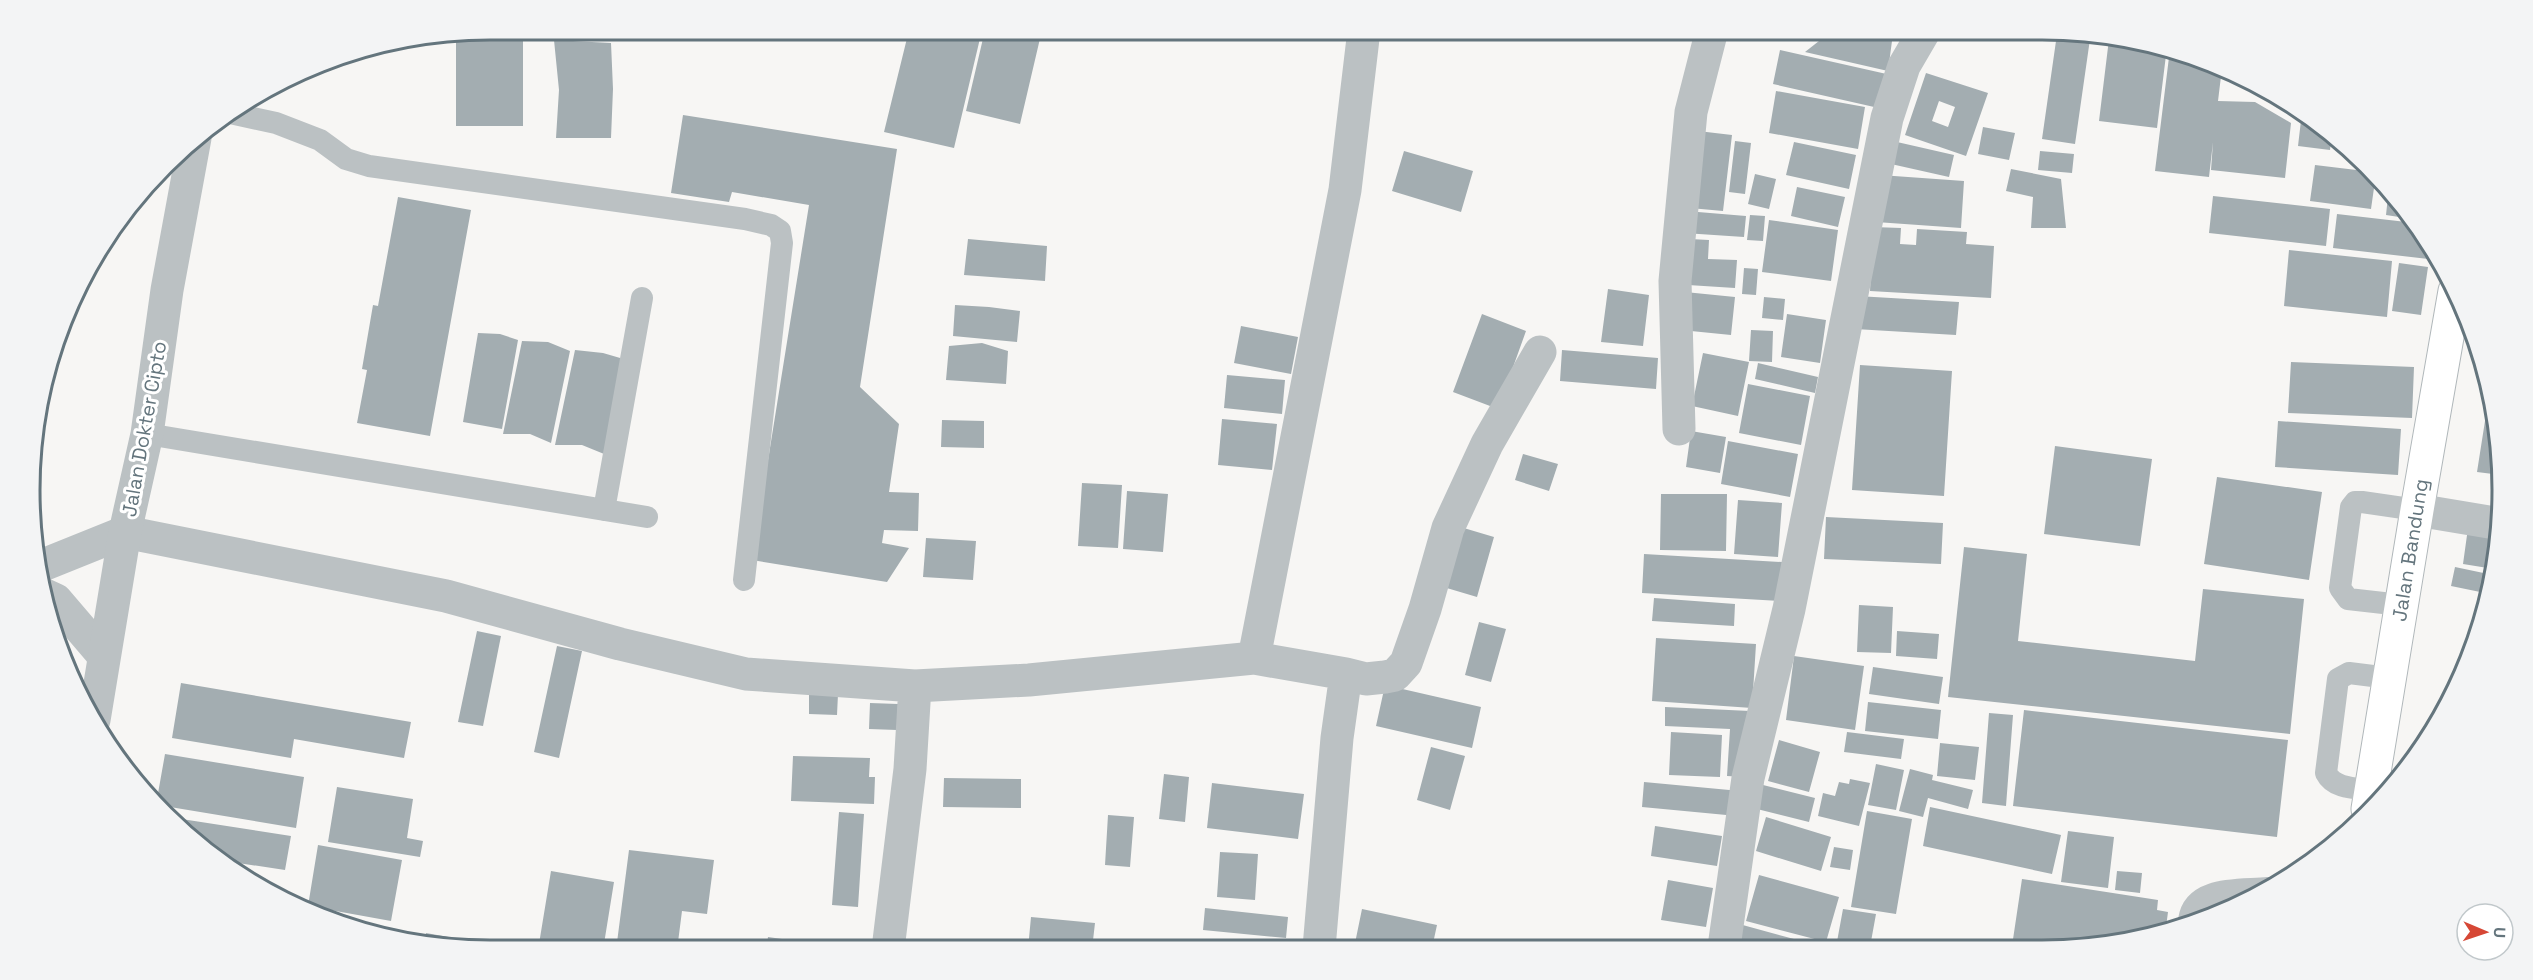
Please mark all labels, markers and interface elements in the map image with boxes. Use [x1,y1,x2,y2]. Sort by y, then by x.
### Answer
street label: Jalan Dokter Cipto [116,339,172,519]
street label: Jalan Bandung [2386,477,2434,623]
north arrow [2455,902,2515,962]
text: U [2489,927,2510,938]

